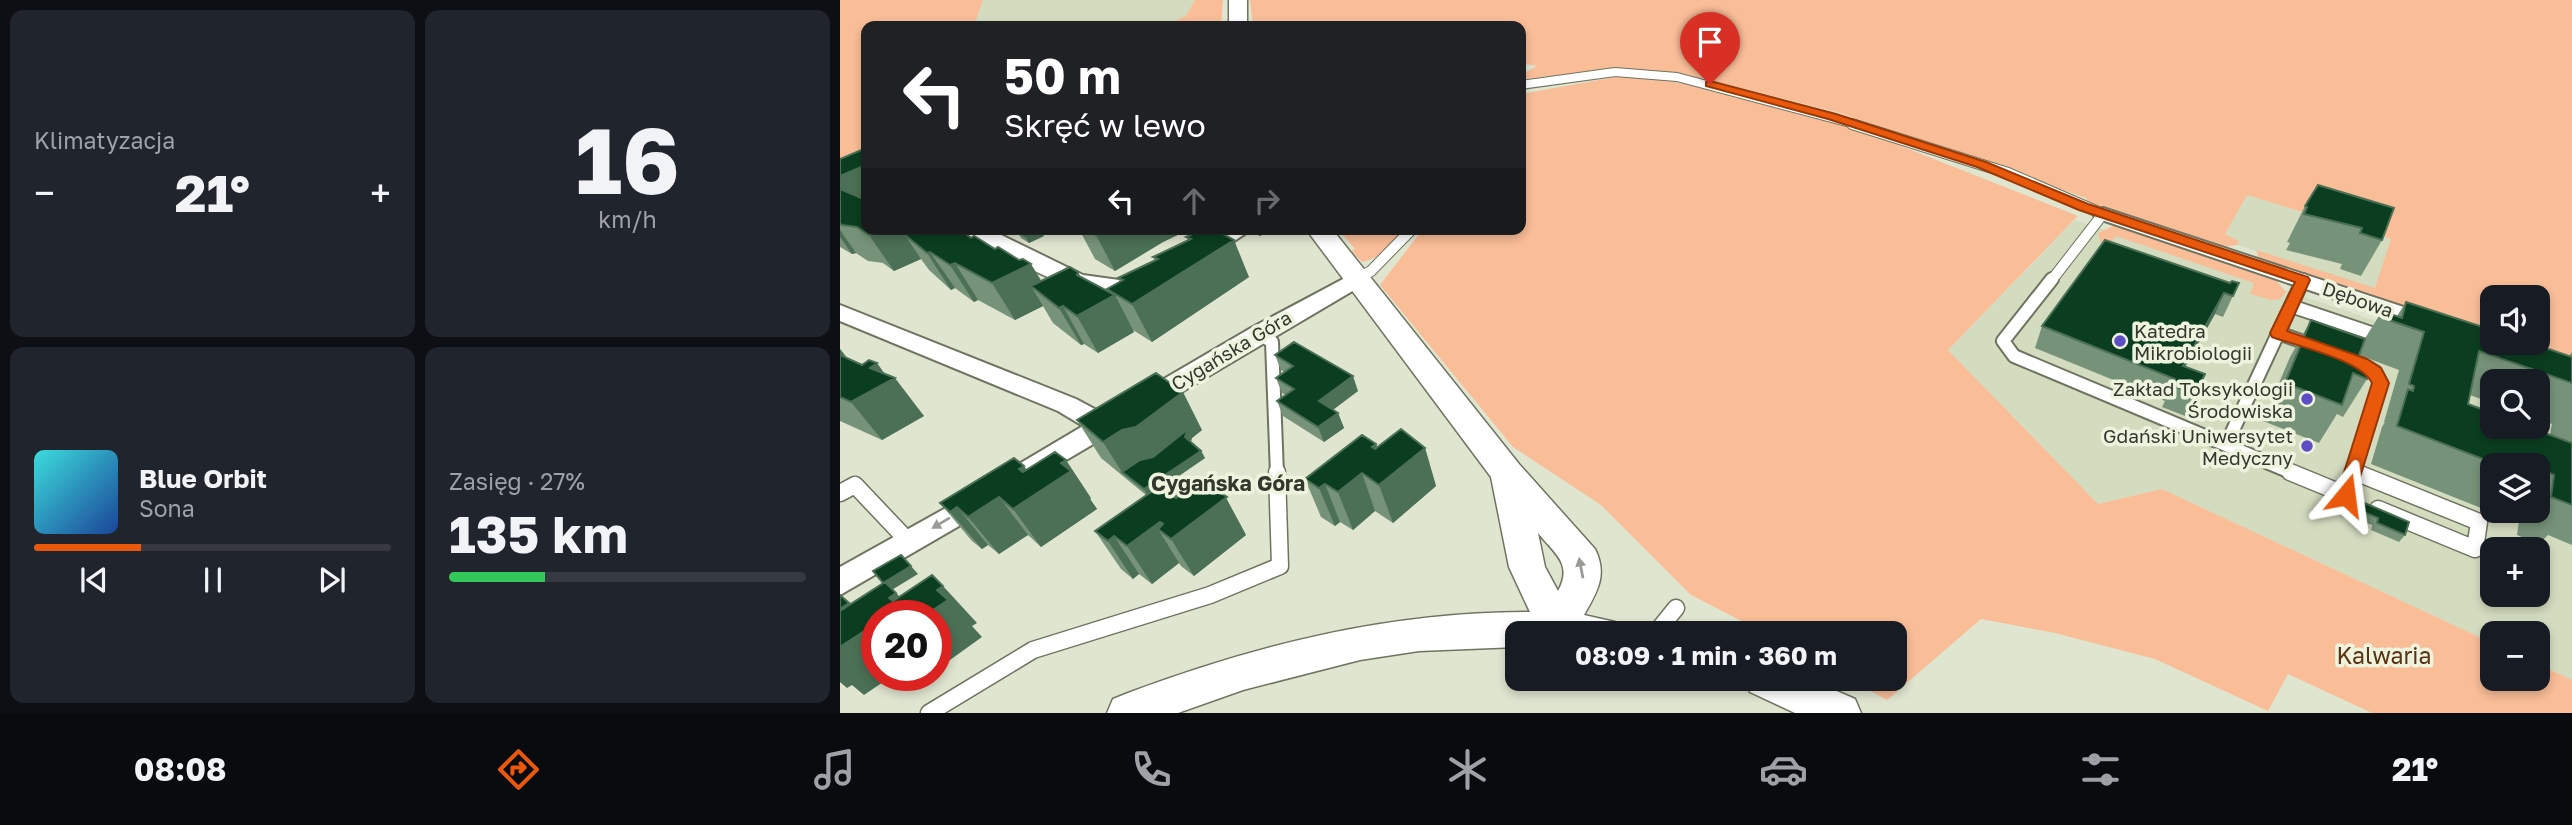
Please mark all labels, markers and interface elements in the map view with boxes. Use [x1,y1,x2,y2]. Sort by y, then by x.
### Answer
pin [1680,12.0,1740,84]
icon: arrive [1691,23,1729,61]
text: 50 m [1004,46,1121,105]
icon: left [889,49,980,140]
text: 16 [575,105,680,214]
text: Skręć w lewo [1004,106,1206,144]
text: Klimatyzacja [34,126,175,154]
text: 21° [175,161,250,223]
text: − [34,170,55,215]
text: + [370,170,391,215]
icon: left [1102,182,1140,220]
icon: ahead [1175,182,1213,220]
icon: right [1248,182,1286,220]
text: km/h [598,205,657,233]
street label: Dębowa [2320,276,2396,322]
map controls [2480,285,2550,691]
button: sound [2480,285,2550,355]
street label: Cygańska Góra [1167,305,1295,395]
place label: Katedra Mikrobiologii [2134,319,2252,364]
marker: Katedra Mikrobiologii [2112,333,2128,349]
button: search [2480,369,2550,439]
place label: Zakład Toksykologii Środowiska [2113,377,2293,422]
marker: Zakład Toksykologii Środowiska [2299,391,2315,407]
place label: Gdański Uniwersytet Medyczny [2103,424,2293,469]
marker: Gdański Uniwersytet Medyczny [2299,438,2315,454]
button: layers [2480,453,2550,523]
position arrow [2309,458,2383,532]
text: Blue Orbit [139,463,267,494]
text: Zasięg · 27% [449,467,585,495]
district label: Cygańska Góra [1151,470,1305,496]
text: Sona [139,494,195,522]
text: 135 km [449,502,628,564]
one-way arrow [931,517,951,529]
button: + [2480,537,2550,607]
one-way arrow [1575,557,1586,579]
icon: previous [75,561,113,599]
icon: pause [194,561,232,599]
icon: next [313,561,351,599]
speed limit sign: 20 [861,600,952,691]
button: − [2480,621,2550,691]
text: 08:09 · 1 min · 360 m [1575,640,1837,671]
park label: Kalwaria [2336,641,2432,669]
icon: directions [494,745,543,794]
icon: music [810,745,859,794]
icon: phone [1127,745,1176,794]
icon: climate [1443,745,1492,794]
icon: car [1759,745,1808,794]
icon: filters [2076,745,2125,794]
text: 08:08 [134,750,226,788]
text: 21° [2392,750,2438,788]

